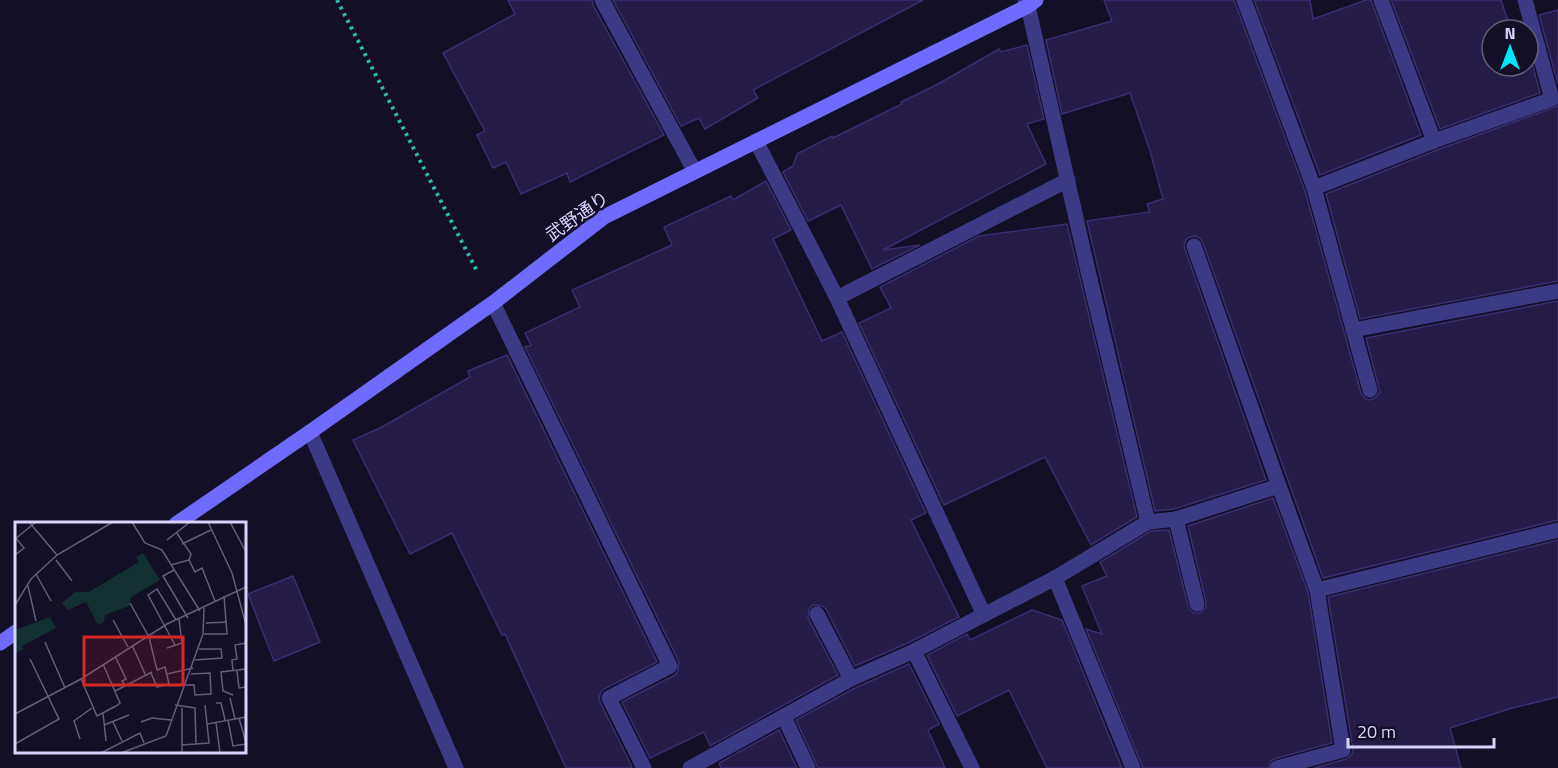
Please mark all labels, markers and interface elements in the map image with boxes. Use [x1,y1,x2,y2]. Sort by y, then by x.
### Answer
north arrow [1480,18,1540,78]
text: N [1504,21,1516,45]
street label: 武野通り [540,184,614,248]
inset map [15,522,246,753]
scale bar [1348,711,1494,749]
text: 20 m [1357,718,1396,745]

